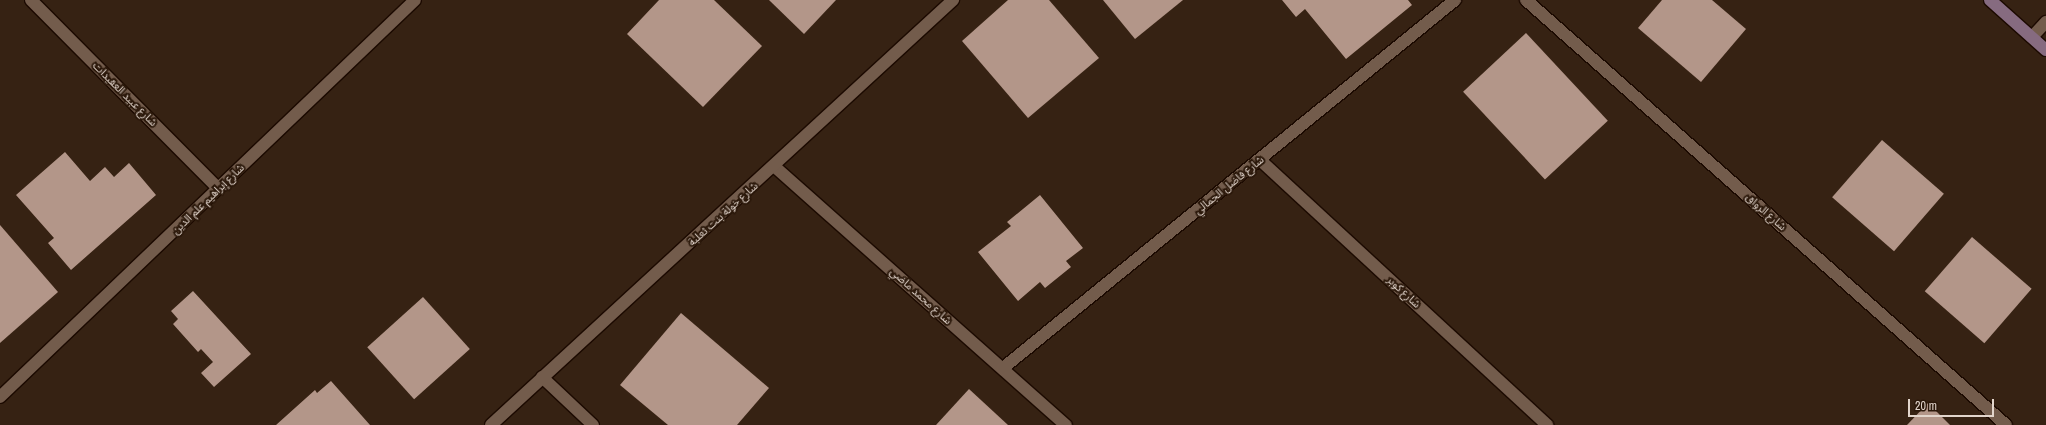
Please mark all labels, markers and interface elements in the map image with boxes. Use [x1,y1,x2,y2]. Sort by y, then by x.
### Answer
street label: شارع عبيد العقيدات [90,59,160,129]
street label: شارع فاضل الجمالي [1192,153,1266,217]
street label: شارع إبراهيم علم الدين [169,161,247,237]
street label: شارع خولة بنت ثعلبة [686,179,760,249]
street label: شارع الرواق [1743,191,1789,233]
street label: شارع محمد ماضي [887,265,955,327]
street label: شارع كوبر [1385,273,1423,311]
scale bar [1910,391,1996,417]
text: 20 m [1915,398,1937,414]

